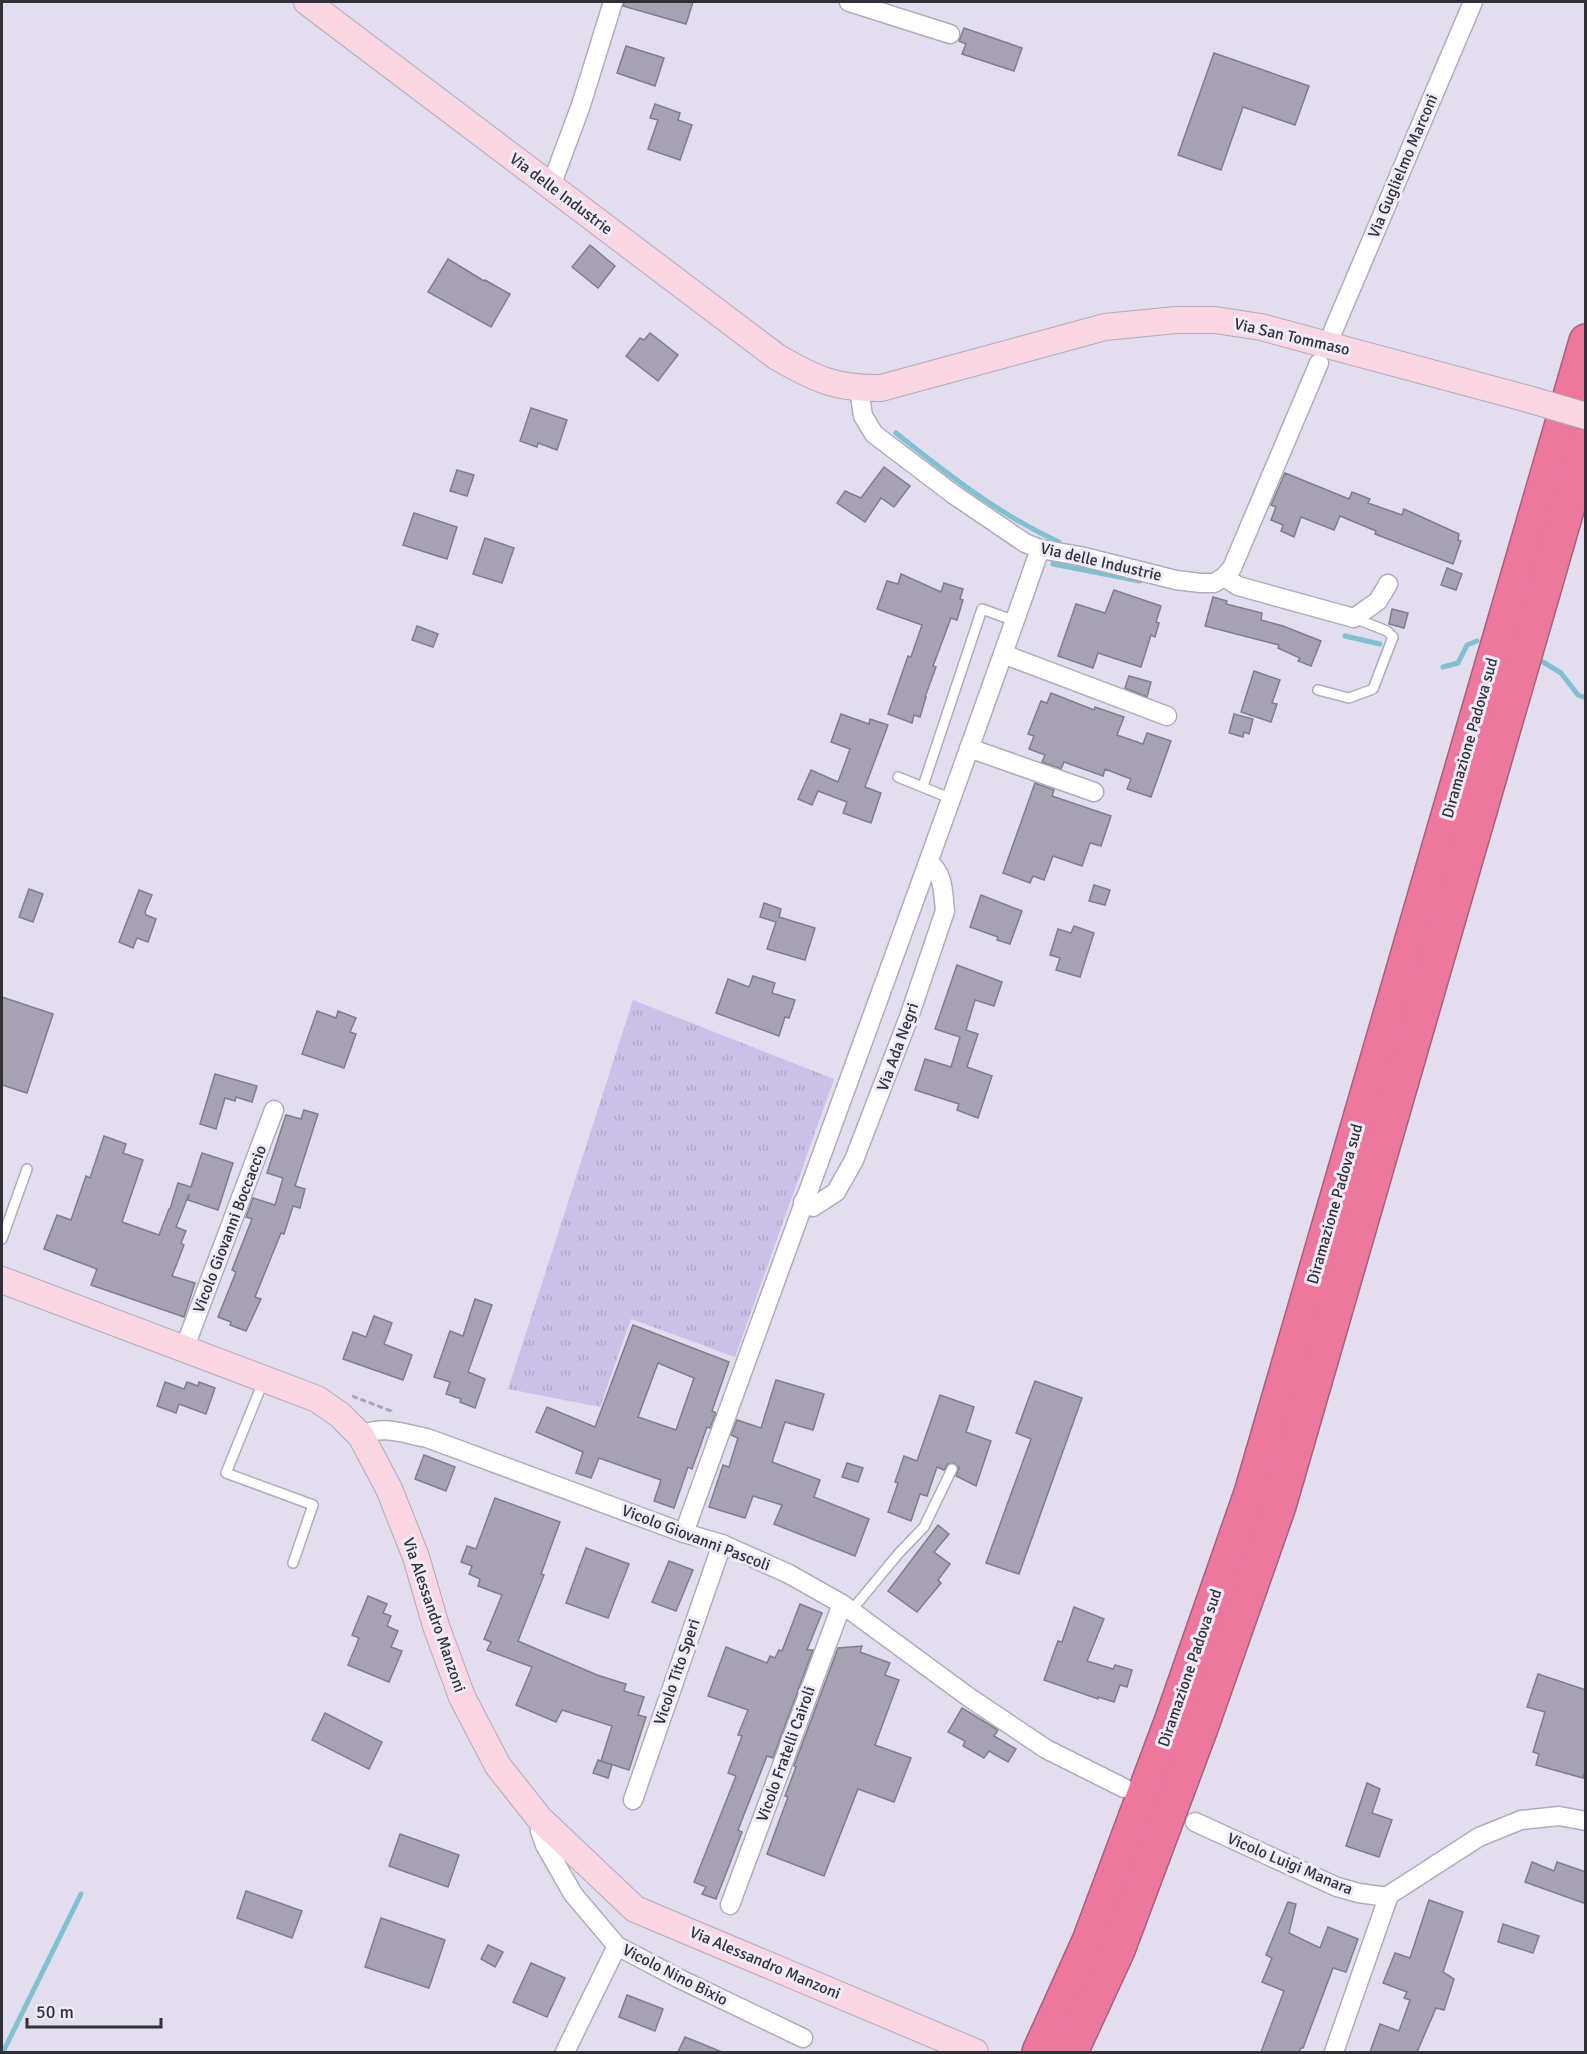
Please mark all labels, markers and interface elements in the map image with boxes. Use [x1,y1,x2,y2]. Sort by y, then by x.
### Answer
street label: Via Guglielmo Marconi [1364,91,1442,241]
street label: Via delle Industrie [505,149,617,239]
street label: Via San Tommaso [1232,314,1352,360]
street label: Via delle Industrie [1038,538,1164,586]
street label: Diramazione Padova sud [1438,655,1502,821]
street label: Via Ada Negri [873,1000,923,1094]
street label: Diramazione Padova sud [1303,1121,1367,1287]
street label: Vicolo Giovanni Boccaccio [189,1142,271,1316]
street label: Vicolo Giovanni Pascoli [619,1500,773,1576]
street label: Via Alessandro Manzoni [398,1535,470,1695]
street label: Diramazione Padova sud [1154,1586,1226,1750]
street label: Vicolo Tito Speri [649,1616,705,1728]
street label: Vicolo Fratelli Cairoli [752,1684,820,1824]
street label: Vicolo Luigi Manara [1224,1828,1356,1900]
street label: Via Alessandro Manzoni [686,1922,844,2004]
street label: Vicolo Nino Bixio [619,1940,731,2010]
scale bar [27,1991,160,2029]
text: 50 m [36,2001,74,2023]

